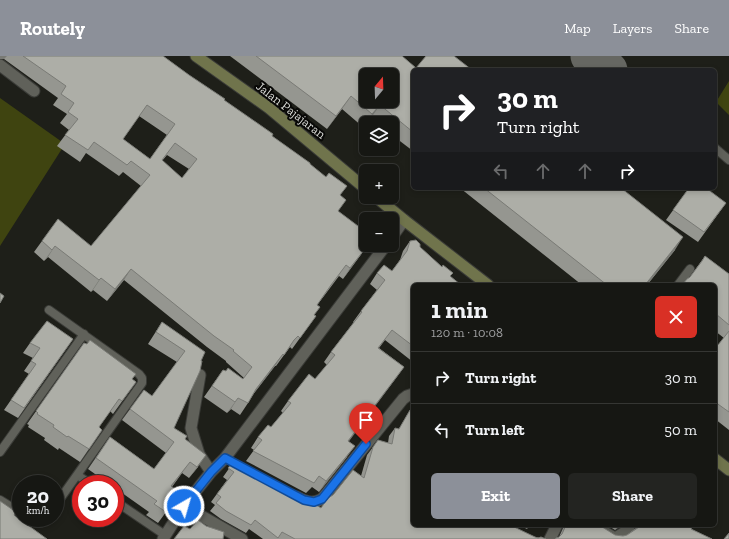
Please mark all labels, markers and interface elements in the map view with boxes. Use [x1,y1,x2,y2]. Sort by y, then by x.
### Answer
text: Routely [20,17,85,40]
text: Map [564,20,591,37]
text: Layers [613,20,652,37]
text: Share [674,20,709,37]
north arrow [359,68,399,108]
map controls [359,68,399,252]
street label: Jalan Pajajaran [253,78,329,143]
text: 30 m [497,82,558,115]
icon: right [431,84,483,136]
button: layers [359,116,399,156]
text: Turn right [497,116,579,138]
icon: left [490,160,512,182]
icon: ahead [532,160,554,182]
icon: ahead [574,160,596,182]
icon: right [616,160,638,182]
button: + [359,164,399,204]
button: − [359,212,399,252]
text: 1 min [431,295,488,324]
button: close [655,296,697,338]
text: 120 m · 10:08 [431,325,503,340]
icon: right [431,367,453,389]
text: Turn right [465,369,536,387]
text: 30 m [665,369,697,387]
pin [349,403,383,444]
icon: arrive [355,409,377,431]
icon: left [431,419,453,441]
text: Turn left [465,421,525,439]
text: 50 m [664,421,697,439]
button: Exit [431,473,560,519]
button: Share [568,473,697,519]
speed limit sign: 30 [72,475,124,527]
text: 20 [27,484,49,508]
position arrow [163,485,205,527]
text: km/h [27,505,49,517]

